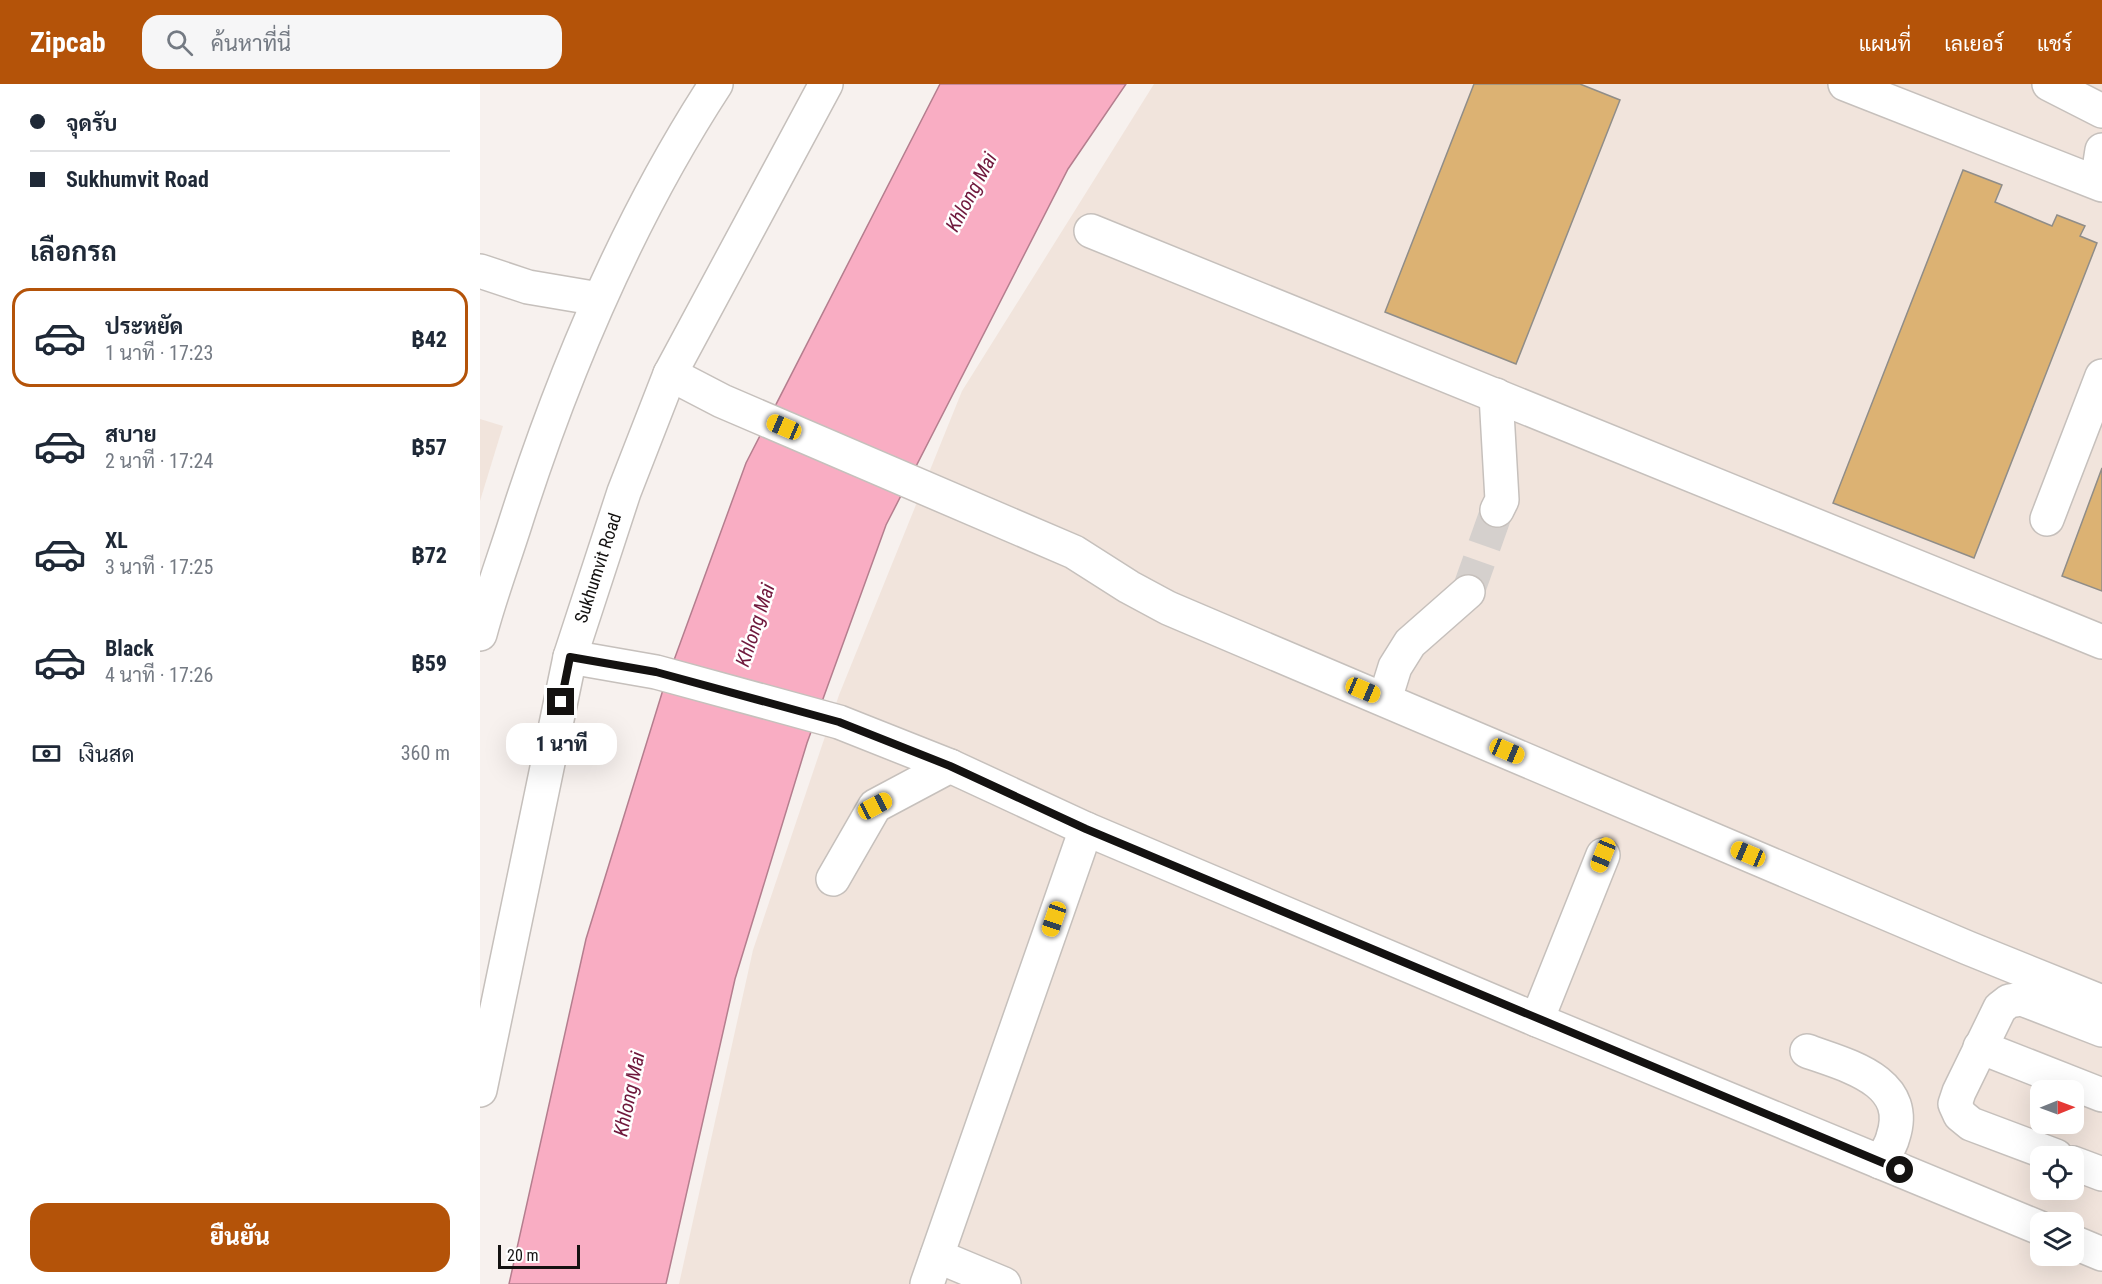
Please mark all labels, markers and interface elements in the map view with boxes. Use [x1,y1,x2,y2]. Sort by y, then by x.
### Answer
search box [142,15,562,69]
text: Zipcab [30,26,106,59]
icon: search [163,26,196,59]
text: ค้นหาที่นี่ [211,31,291,56]
text: แผนที่ [1859,32,1911,56]
text: เลเยอร์ [1944,32,2004,56]
text: แชร์ [2037,32,2072,56]
text: จุดรับ [66,111,117,136]
water label: Khlong Mai [940,148,1002,236]
text: Sukhumvit Road [66,167,209,192]
text: เลือกรถ [30,236,117,268]
icon: car [33,311,87,365]
text: ประหยัด [105,314,183,339]
text: ฿42 [411,327,447,352]
text: 1 นาที · 17:23 [105,341,213,365]
car [764,412,804,442]
icon: car [33,419,87,473]
text: สบาย [105,422,157,447]
text: ฿57 [411,435,447,460]
text: 2 นาที · 17:24 [105,449,213,473]
street label: Sukhumvit Road [570,510,625,626]
icon: car [33,527,87,581]
text: XL [105,528,128,553]
text: ฿72 [411,543,447,568]
text: 3 นาที · 17:25 [105,555,213,579]
water label: Khlong Mai [730,580,780,670]
icon: car [33,635,87,689]
text: Black [105,636,154,661]
text: ฿59 [411,651,447,676]
text: 4 นาที · 17:26 [105,663,213,687]
car [1343,675,1383,705]
route end [547,688,574,715]
callout: 1 นาที [506,723,616,765]
text: 1 นาที [536,732,587,756]
car [1487,736,1527,766]
icon: cash [30,737,63,770]
text: 360 m [401,741,450,765]
text: เงินสด [78,742,135,767]
car [855,790,895,822]
car [1588,835,1618,875]
car [1728,839,1768,869]
car [1040,899,1068,939]
water label: Khlong Mai [608,1049,650,1139]
north arrow [2030,1080,2084,1134]
map controls [2030,1080,2084,1266]
button: locate [2030,1146,2084,1200]
route start [1886,1156,1913,1183]
button: ยืนยัน [30,1203,450,1272]
button: layers [2030,1212,2084,1266]
scale bar [498,1242,580,1270]
text: 20 m [507,1246,539,1265]

